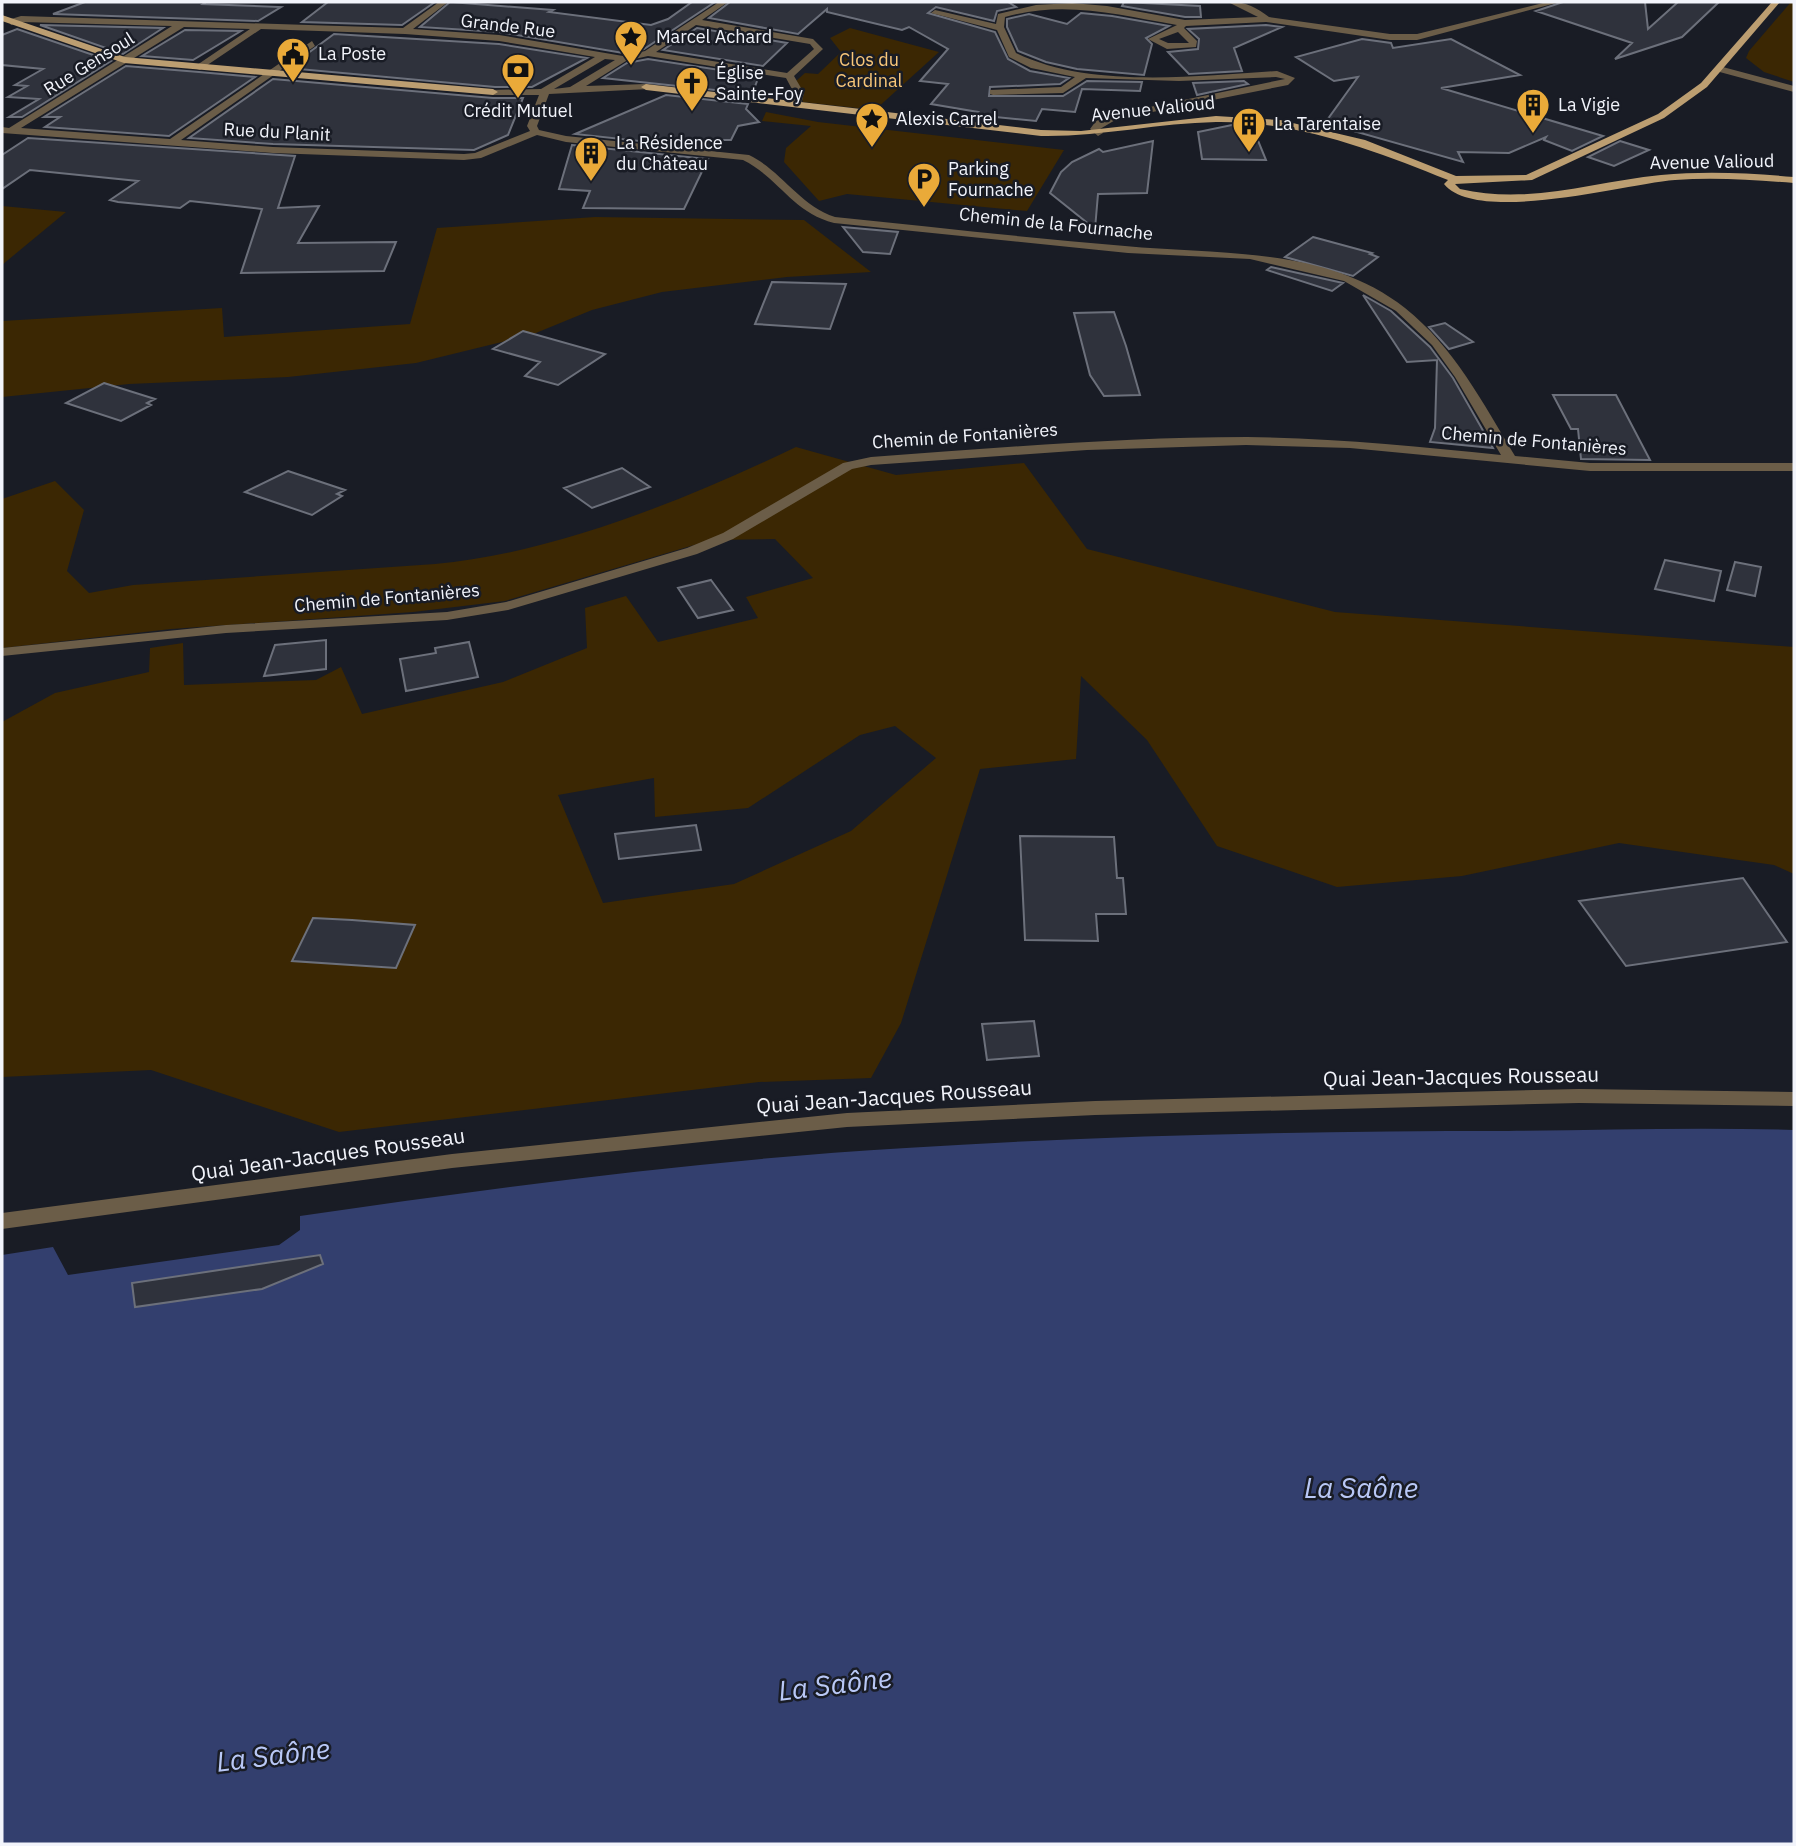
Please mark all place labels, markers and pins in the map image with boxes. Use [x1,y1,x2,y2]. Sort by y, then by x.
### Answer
place icon: Marcel Achard [612,18,650,67]
place label: Marcel Achard [656,25,772,48]
public building icon: La Poste [274,35,312,84]
place label: La Poste [318,42,386,65]
bank icon: Crédit Mutuel [499,51,537,100]
place label: Église Sainte-Foy [716,61,803,105]
church icon: Église Sainte-Foy [673,64,711,113]
building icon: La Vigie [1514,86,1552,135]
place label: La Vigie [1558,93,1620,116]
place label: Crédit Mutuel [463,99,573,122]
place icon: Alexis Carrel [853,100,891,149]
building icon: La Tarentaise [1230,105,1268,154]
place label: Alexis Carrel [896,107,998,130]
place label: La Tarentaise [1274,112,1381,135]
place label: La Résidence du Château [616,131,723,175]
building icon: La Résidence du Château [572,134,610,183]
place label: Parking Fournache [948,157,1034,201]
parking icon: Parking Fournache [905,160,943,209]

